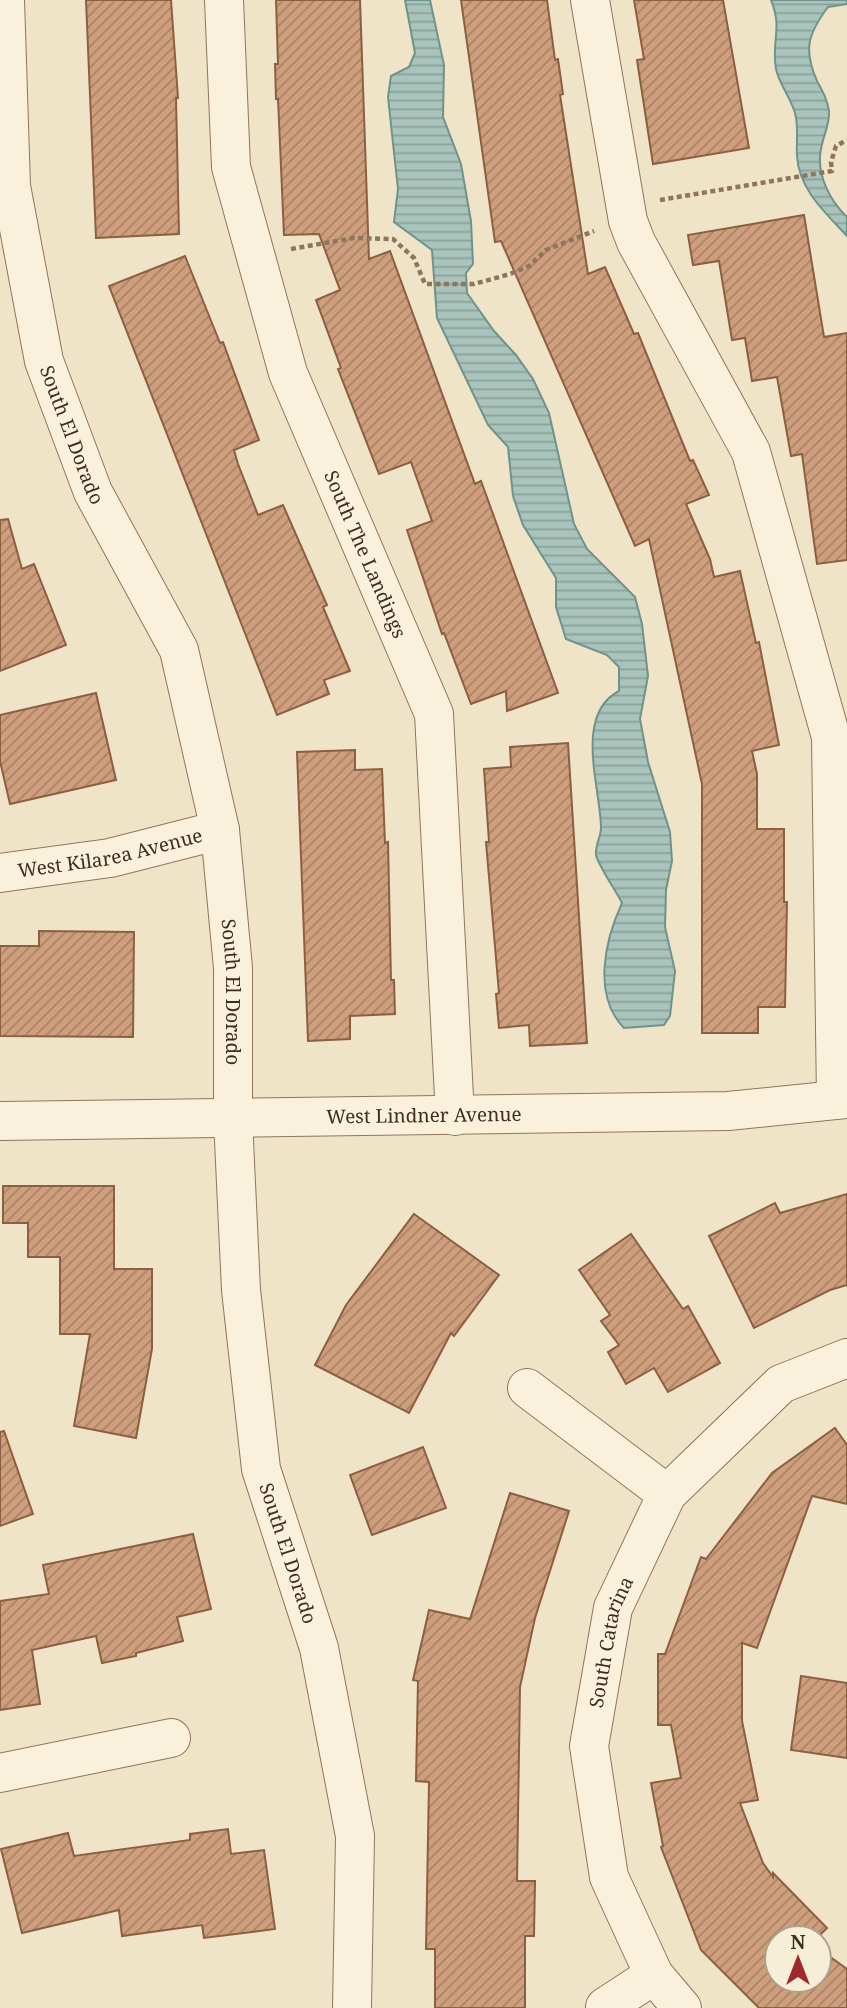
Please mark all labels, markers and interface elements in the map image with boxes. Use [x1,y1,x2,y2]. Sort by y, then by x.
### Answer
street label: South El Dorado [34,362,110,509]
street label: South The Landings [318,467,413,642]
street label: West Kilarea Avenue [16,822,205,883]
street label: South El Dorado [215,918,246,1065]
street label: West Lindner Avenue [326,1101,522,1130]
street label: South El Dorado [253,1480,323,1627]
street label: South Catarina [583,1572,639,1710]
north arrow [763,1924,833,1994]
text: N [791,1929,806,1955]

